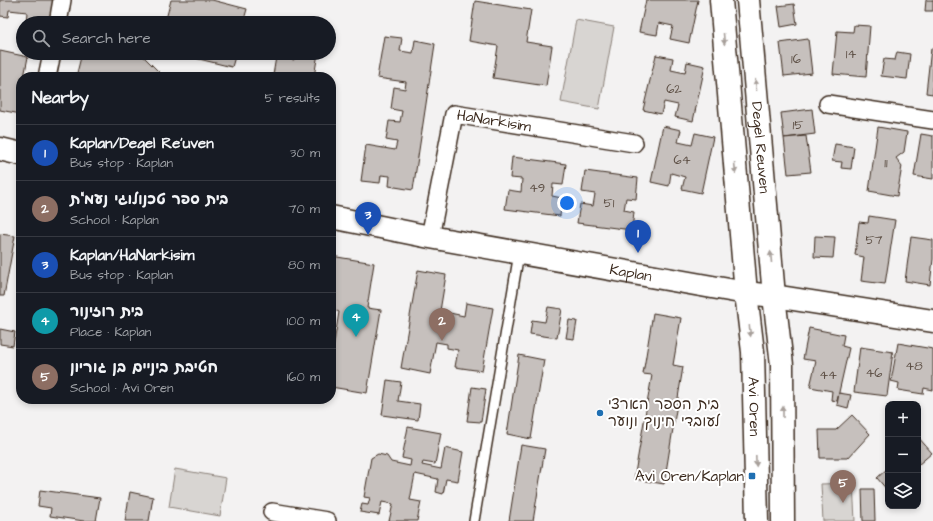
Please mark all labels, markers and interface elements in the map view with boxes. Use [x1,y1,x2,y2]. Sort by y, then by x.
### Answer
search box [16,16,336,60]
icon: search [30,27,52,49]
text: Search here [62,28,151,49]
one-way arrow [721,33,728,45]
house number: 14 [846,45,856,63]
house number: 16 [791,50,801,68]
one-way arrow [752,79,759,92]
house number: 62 [666,80,682,98]
text: Nearby [32,86,89,110]
text: 5 results [264,89,320,107]
street label: Degel Reuven [746,101,775,195]
street label: HaNarkisim [455,105,533,137]
house number: 15 [793,116,803,134]
text: Kaplan/Degel Re'uven [70,133,214,154]
text: 1 [44,144,46,162]
text: 30 m [290,144,320,162]
house number: 64 [674,151,691,169]
text: Bus stop · Kaplan [70,154,173,172]
house number: 11 [884,154,888,172]
one-way arrow [732,162,739,174]
house number: 49 [529,179,545,197]
text: בית ספר טכנולוגי נעמ"ת [70,189,228,210]
your location [557,193,577,213]
house number: 51 [604,194,615,212]
text: 2 [41,200,49,218]
text: 70 m [288,200,320,218]
pin: 3 [355,202,381,235]
text: School · Kaplan [70,211,159,229]
pin: 1 [625,220,651,253]
house number: 57 [865,231,883,249]
text: Kaplan/HaNarkisim [70,245,194,266]
one-way arrow [767,251,774,263]
text: 3 [42,256,48,274]
text: 80 m [288,256,320,274]
street label: Kaplan [608,259,654,287]
text: Bus stop · Kaplan [70,266,173,284]
text: בית רוזינור [70,301,143,322]
pin: 4 [343,304,369,337]
pin: 2 [429,308,455,341]
text: 4 [41,312,49,330]
text: 100 m [287,312,320,330]
text: Place · Kaplan [70,323,151,341]
one-way arrow [747,325,754,337]
text: חטיבת ביניים בן גוריון [70,357,218,378]
house number: 48 [905,357,923,375]
house number: 46 [866,364,883,382]
house number: 44 [819,366,837,384]
text: 5 [40,368,50,386]
text: 160 m [287,368,320,386]
street label: Avi Oren [743,376,765,437]
text: School · Avi Oren [70,379,174,397]
place label: בית הספר הארצי לעובדי חינוך ונוער [608,394,721,432]
map controls [885,401,921,509]
button: + [885,401,921,437]
one-way arrow [779,406,786,418]
marker: בית הספר הארצי לעובדי חינוך ונוער [595,408,605,418]
button: − [885,437,921,473]
one-way arrow [753,455,759,468]
place label: Avi Oren/Kaplan [635,466,745,487]
pin: 5 [830,470,856,503]
marker: Avi Oren/Kaplan [747,471,757,481]
button: layers [885,473,921,509]

